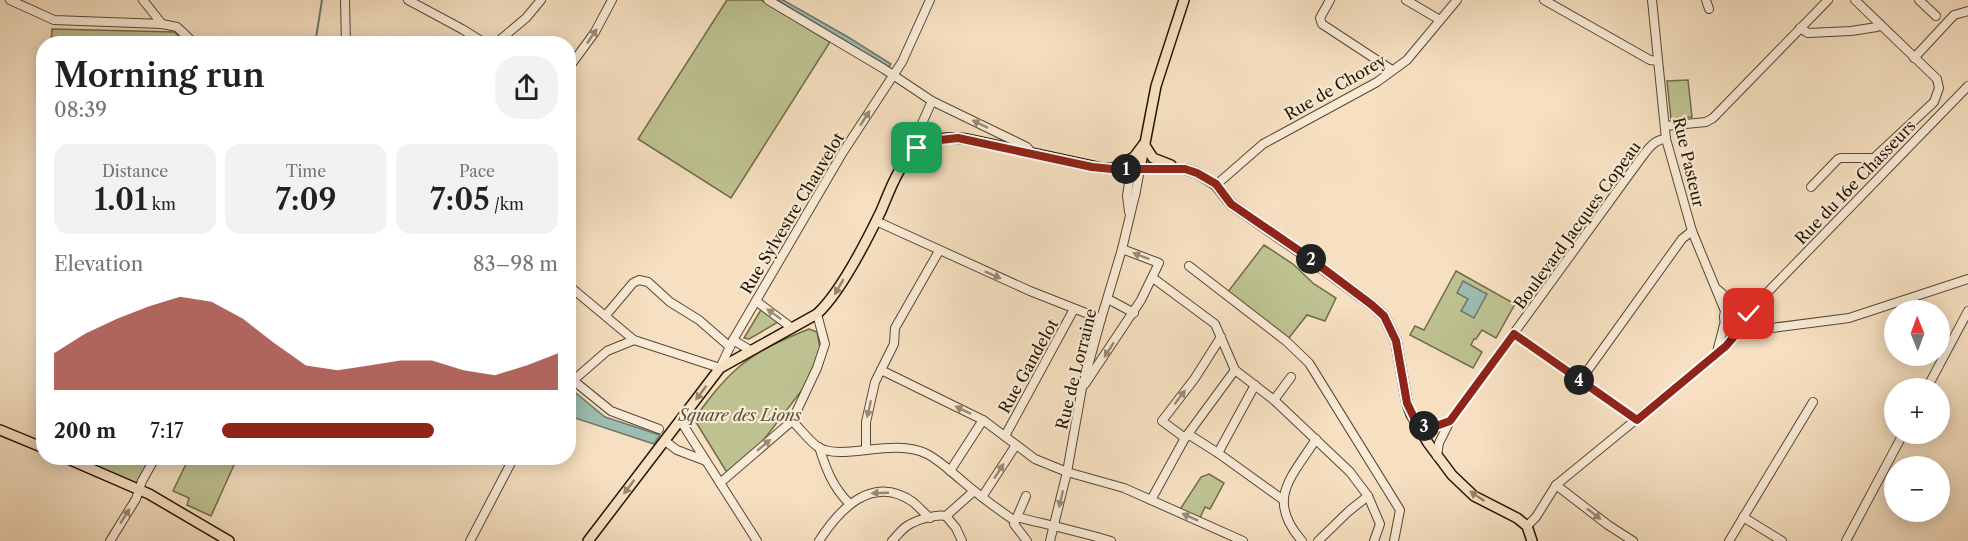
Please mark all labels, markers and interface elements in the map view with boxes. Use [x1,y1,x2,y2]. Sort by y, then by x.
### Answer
one-way arrow [586,28,598,44]
street label: Rue de Chorey [1281,49,1390,124]
text: Morning run [54,55,265,96]
button: share [495,56,558,119]
text: 08:39 [54,98,107,122]
one-way arrow [860,110,871,126]
street label: Rue Pasteur [1669,115,1709,209]
street label: Rue du 16e Chasseurs [1790,116,1920,248]
one-way arrow [971,120,988,129]
pin [891,122,942,173]
street label: Rue Sylvestre Chauvelot [736,128,848,297]
icon: arrive [900,131,933,164]
street label: Boulevard Jacques Copeau [1509,137,1645,313]
pin: 1 [1111,154,1141,184]
text: 1 [1122,159,1130,179]
text: Distance [102,161,168,181]
text: Time [286,161,326,181]
text: Pace [459,161,495,181]
text: 1.01 [94,181,147,218]
text: 7:09 [276,181,336,218]
text: 7:05 [430,181,490,218]
text: km [147,194,176,214]
text: /km [490,194,524,214]
pin: 2 [1296,244,1326,274]
text: 2 [1306,249,1316,269]
one-way arrow [1132,251,1150,260]
text: Elevation [54,252,143,276]
text: 83–98 m [473,252,558,276]
one-way arrow [984,270,1002,280]
one-way arrow [834,279,844,296]
pin [1723,288,1774,339]
icon: check [1732,297,1765,330]
north arrow [1884,300,1950,366]
map controls [1884,300,1950,522]
street label: Rue de Lorraine [1051,307,1101,431]
one-way arrow [767,309,782,321]
street label: Rue Gandelot [994,315,1062,417]
one-way arrow [1103,342,1114,359]
pin: 4 [1564,365,1594,395]
text: 4 [1574,370,1584,390]
button: + [1884,378,1950,444]
one-way arrow [695,384,707,400]
one-way arrow [1174,390,1186,405]
one-way arrow [864,400,874,418]
park label: Square des Lions [677,405,802,425]
one-way arrow [954,406,971,415]
pin: 3 [1409,411,1439,441]
text: 3 [1419,416,1429,436]
text: 200 m [54,419,116,443]
text: 7:17 [150,419,184,443]
one-way arrow [756,439,772,452]
button: − [1884,456,1950,522]
one-way arrow [993,463,1004,479]
one-way arrow [623,479,635,495]
one-way arrow [870,488,889,498]
one-way arrow [1055,490,1065,508]
one-way arrow [1469,490,1485,502]
one-way arrow [120,508,131,524]
one-way arrow [1586,508,1602,521]
one-way arrow [1181,512,1199,521]

